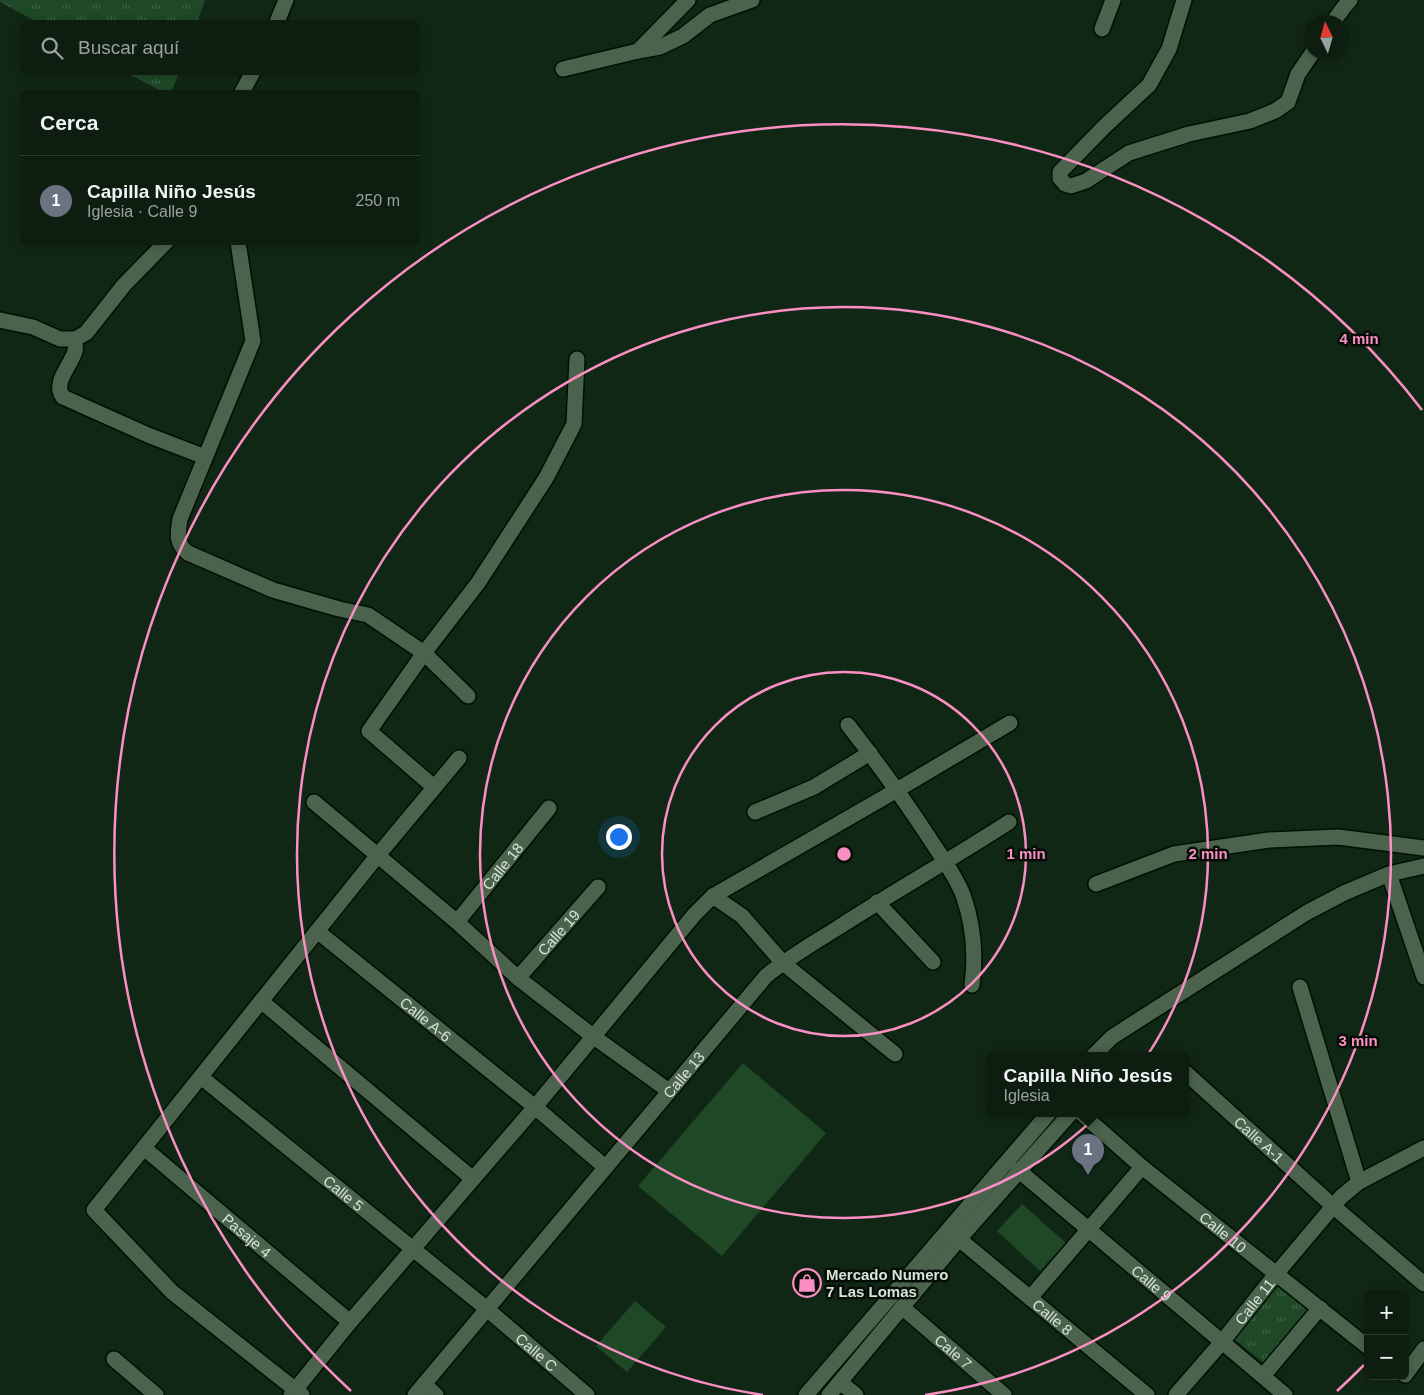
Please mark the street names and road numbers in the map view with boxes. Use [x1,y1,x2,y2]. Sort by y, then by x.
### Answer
street label: Calle 18 [478,839,526,893]
street label: Calle 19 [534,906,583,958]
street label: Calle A-6 [397,993,455,1045]
street label: Calle 13 [659,1048,708,1101]
street label: Calle A-1 [1231,1113,1288,1166]
street label: Calle 5 [320,1172,367,1214]
street label: Calle 10 [1196,1208,1250,1256]
street label: Pasaje 4 [219,1210,275,1260]
street label: Calle 9 [1128,1261,1175,1304]
street label: Calle 11 [1231,1275,1278,1328]
street label: Calle 8 [1029,1295,1076,1338]
street label: Calle C [513,1329,561,1374]
street label: Cale 7 [932,1331,975,1372]

